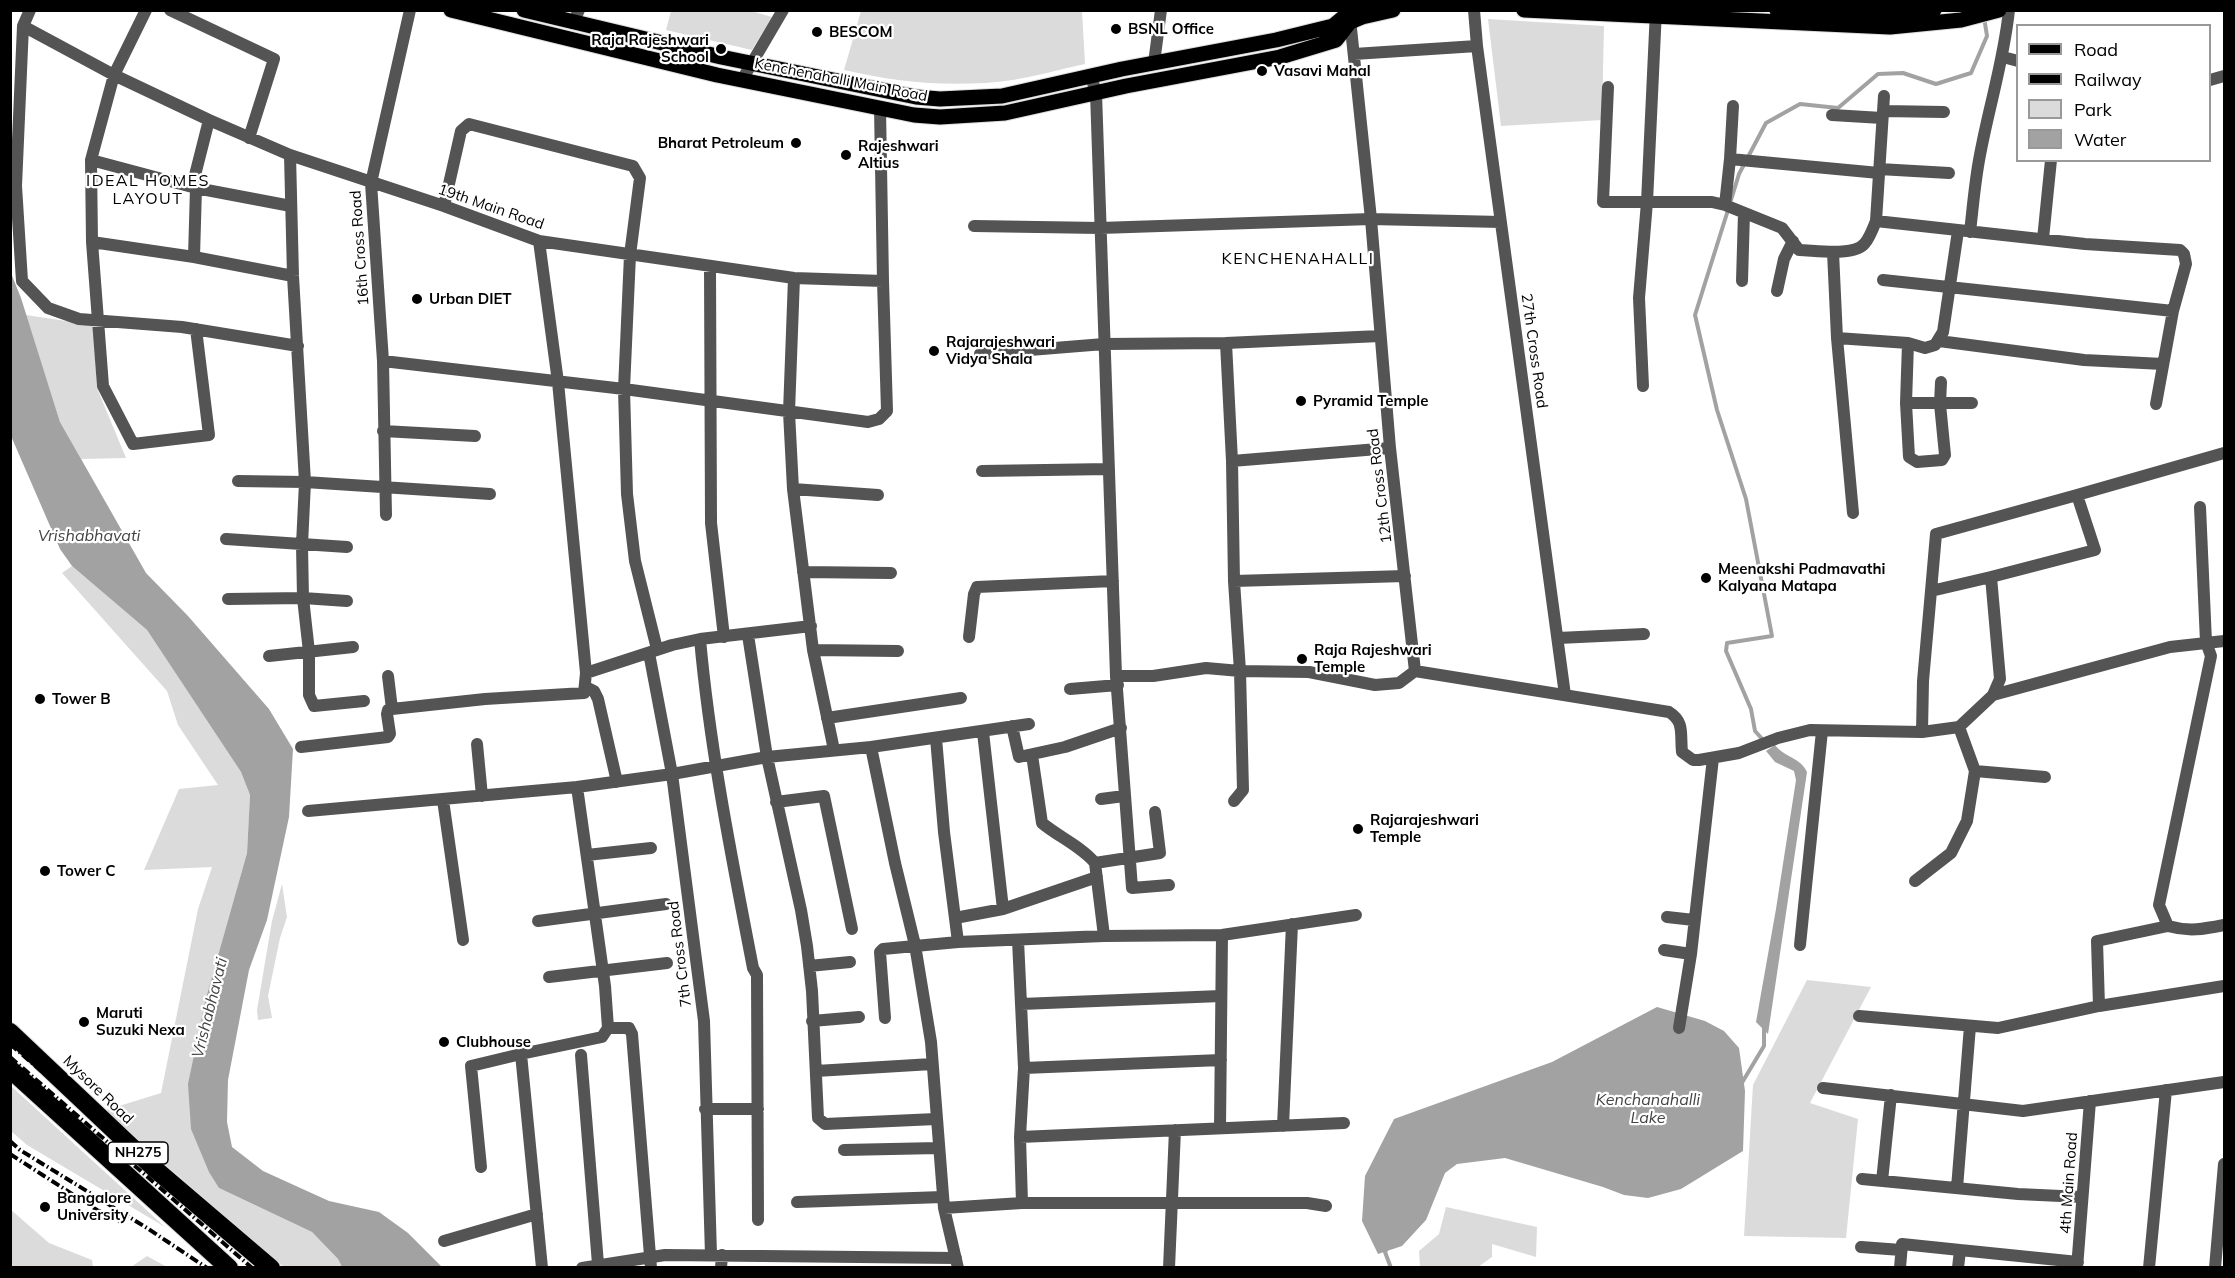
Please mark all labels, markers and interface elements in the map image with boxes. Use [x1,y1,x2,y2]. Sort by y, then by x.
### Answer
place label: BSNL Office [1128,20,1214,38]
marker: BSNL Office [1109,22,1123,36]
place label: BESCOM [829,23,893,41]
legend [2016,24,2211,162]
marker: BESCOM [810,25,824,39]
place label: Raja Rajeshwari School [591,31,709,66]
text: Road [2074,38,2118,61]
marker: Raja Rajeshwari School [714,42,728,56]
street label: Kenchenahalli Main Road [753,54,929,106]
place label: Vasavi Mahal [1274,62,1371,80]
marker: Vasavi Mahal [1255,64,1269,78]
text: Railway [2074,68,2142,91]
text: Park [2074,98,2112,121]
text: Water [2074,128,2126,151]
place label: Bharat Petroleum [658,134,784,152]
marker: Bharat Petroleum [789,136,803,150]
place label: Rajeshwari Altius [858,137,939,172]
marker: Rajeshwari Altius [839,148,853,162]
district label: IDEAL HOMES LAYOUT [86,171,210,209]
street label: 19th Main Road [436,180,546,234]
street label: 16th Cross Road [347,190,373,306]
district label: KENCHENAHALLI [1222,249,1374,269]
place label: Urban DIET [429,290,512,308]
marker: Urban DIET [410,292,424,306]
street label: 27th Cross Road [1517,292,1551,410]
place label: Rajarajeshwari Vidya Shala [946,333,1055,368]
marker: Rajarajeshwari Vidya Shala [927,344,941,358]
place label: Pyramid Temple [1313,392,1428,410]
marker: Pyramid Temple [1294,394,1308,408]
street label: 12th Cross Road [1364,427,1396,545]
water label: Vrishabhavati [38,526,140,546]
place label: Meenakshi Padmavathi Kalyana Matapa [1718,560,1885,595]
marker: Meenakshi Padmavathi Kalyana Matapa [1699,571,1713,585]
place label: Raja Rajeshwari Temple [1314,641,1432,676]
marker: Raja Rajeshwari Temple [1295,652,1309,666]
place label: Tower B [52,690,111,708]
marker: Tower B [33,692,47,706]
place label: Rajarajeshwari Temple [1370,811,1479,846]
marker: Rajarajeshwari Temple [1351,822,1365,836]
place label: Tower C [57,862,115,880]
marker: Tower C [38,864,52,878]
street label: 7th Cross Road [665,900,695,1008]
water label: Vrishabhavati [188,956,232,1060]
place label: Maruti Suzuki Nexa [96,1004,185,1039]
marker: Maruti Suzuki Nexa [77,1015,91,1029]
place label: Clubhouse [456,1033,531,1051]
marker: Clubhouse [437,1035,451,1049]
street label: Mysore Road [59,1052,137,1128]
water label: Kenchanahalli Lake [1596,1090,1700,1128]
street label: 4th Main Road [2056,1132,2082,1234]
road number: NH275 [108,1142,168,1164]
place label: Bangalore University [57,1189,131,1224]
marker: Bangalore University [38,1200,52,1214]

